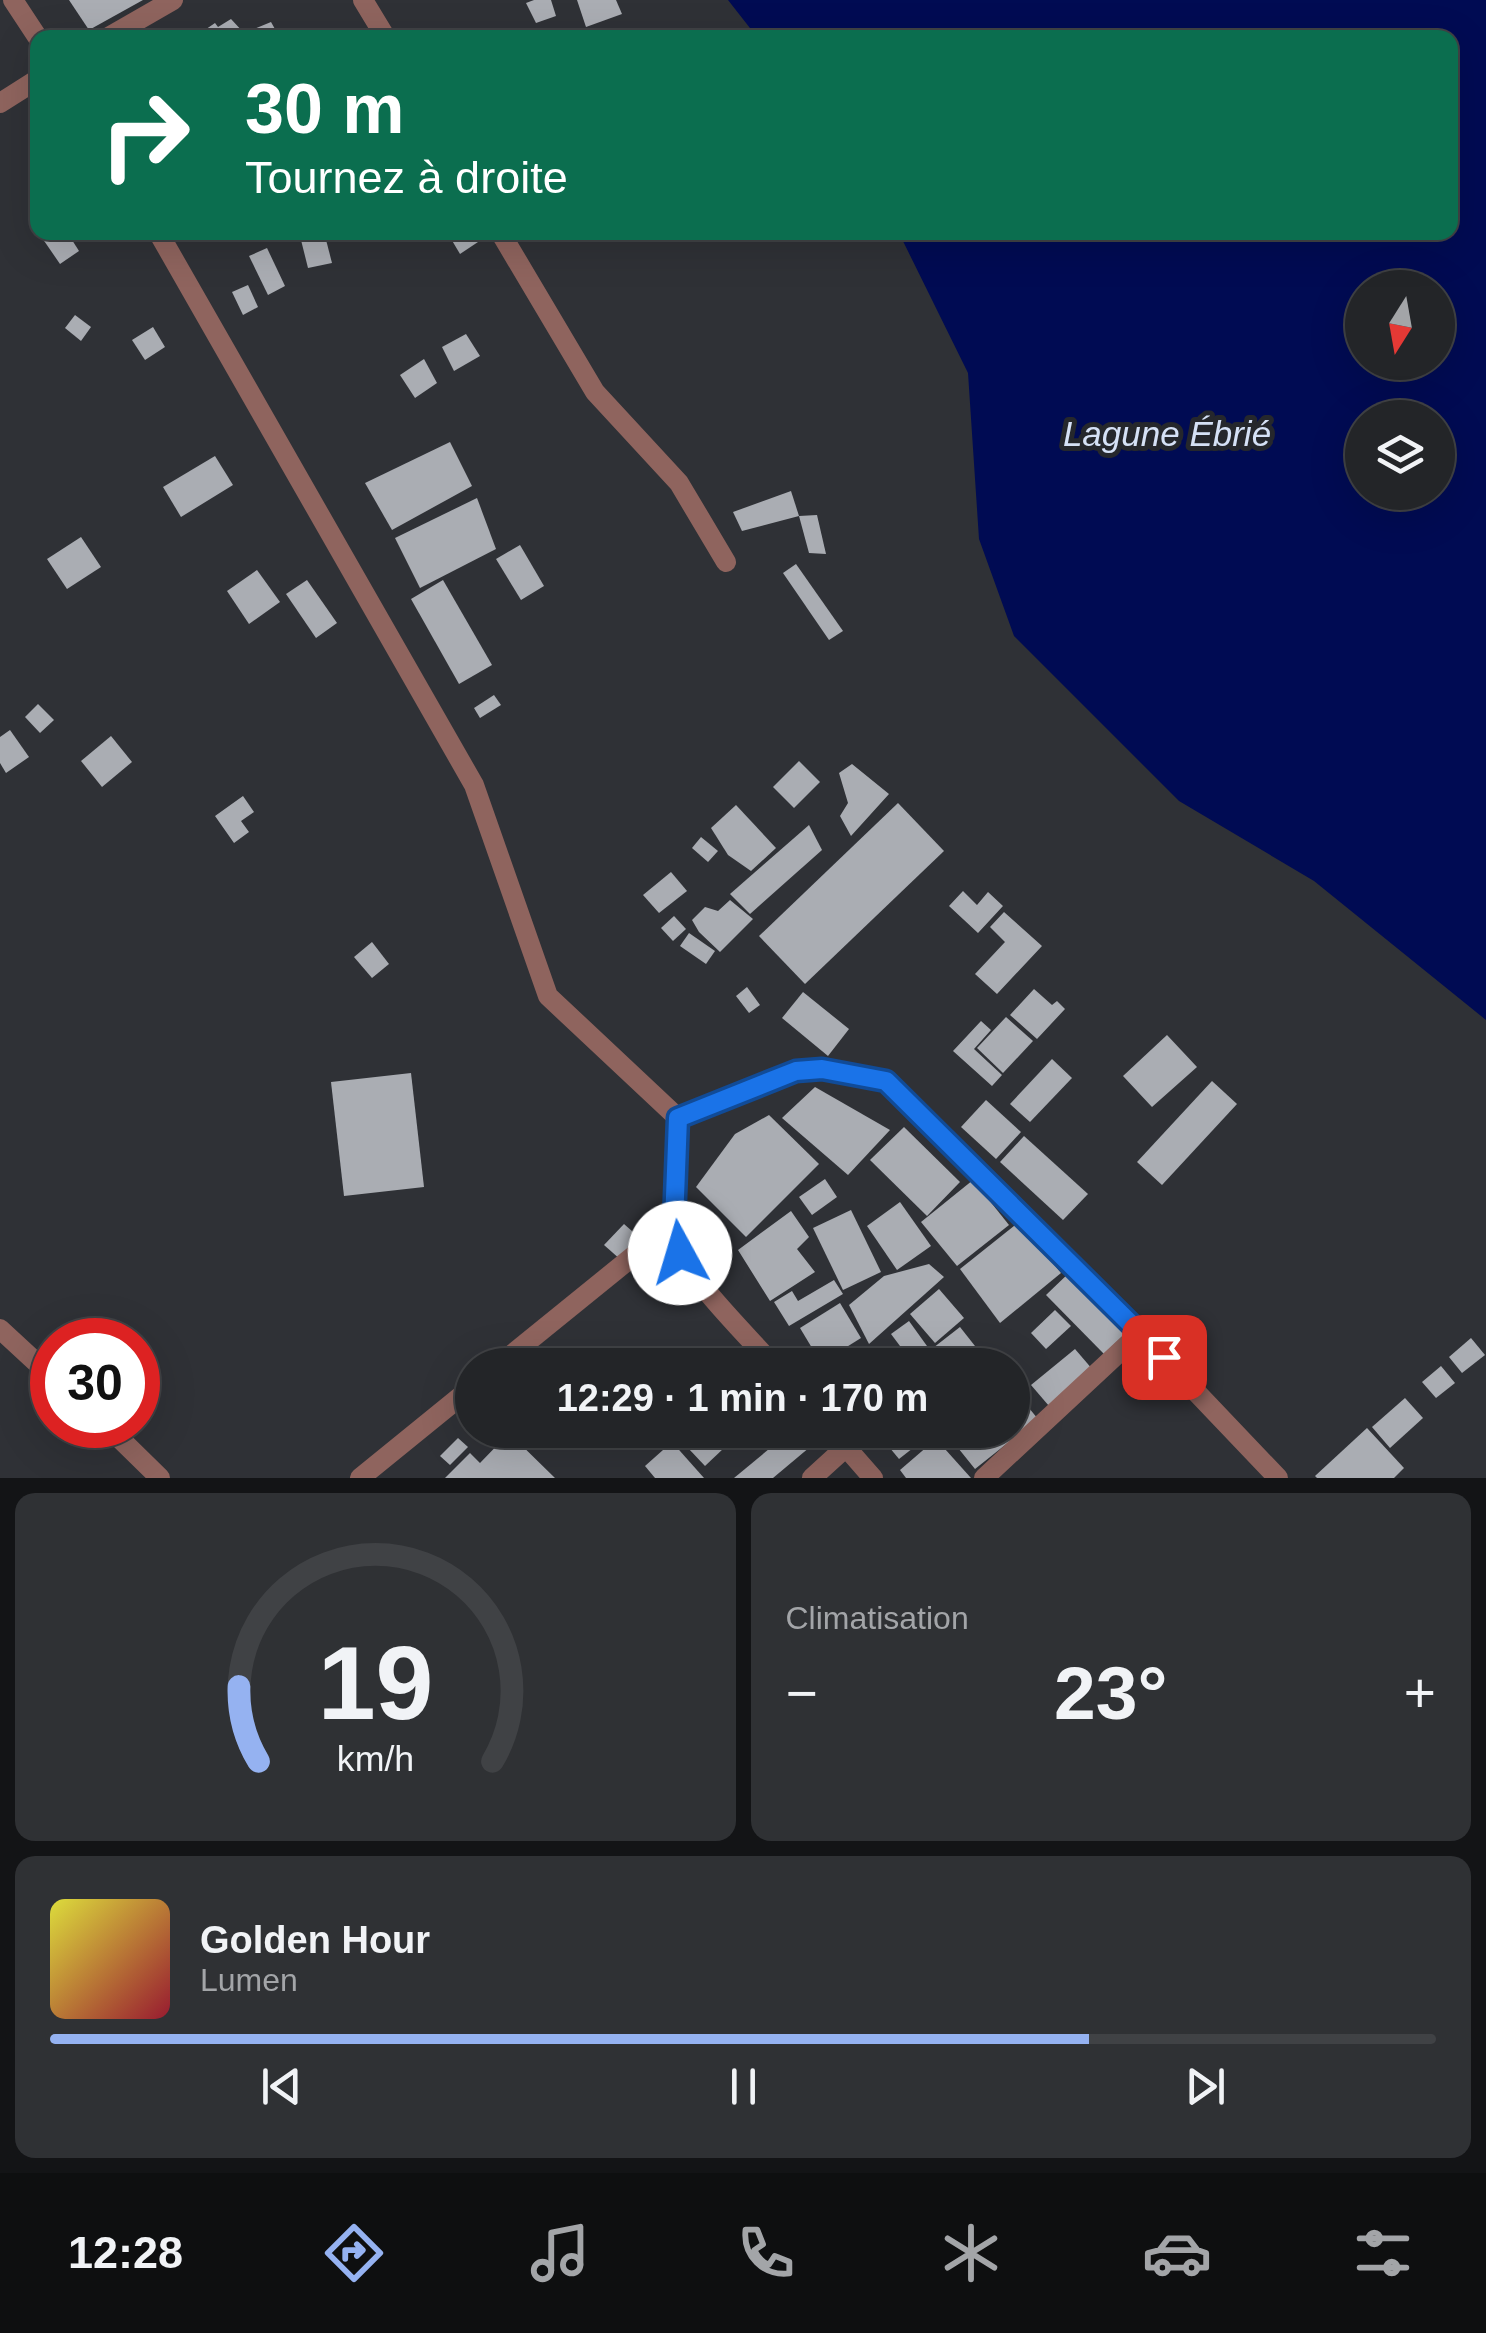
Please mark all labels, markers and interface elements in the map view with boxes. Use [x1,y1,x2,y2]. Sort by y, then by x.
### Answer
icon: right [80,70,210,200]
text: 30 m [245,70,405,148]
text: Tournez à droite [245,152,568,203]
north arrow [1345,270,1455,380]
map controls [1345,270,1455,510]
button: layers [1345,400,1455,510]
water label: Lagune Ébrié [1063,414,1271,453]
position arrow [628,1201,732,1305]
pin [1122,1315,1207,1400]
speed limit sign: 30 [30,1318,160,1448]
icon: arrive [1137,1330,1192,1385]
text: 12:29 · 1 min · 170 m [557,1377,928,1419]
text: Climatisation [786,1600,969,1636]
text: 19 [317,1625,433,1741]
text: 23° [1054,1651,1167,1735]
text: − [786,1662,818,1724]
text: + [1404,1662,1436,1724]
text: km/h [337,1739,414,1779]
text: Golden Hour [200,1919,430,1961]
text: Lumen [200,1962,298,1998]
icon: previous [254,2059,309,2114]
icon: pause [716,2059,771,2114]
icon: next [1178,2059,1233,2114]
icon: directions [319,2218,389,2288]
icon: music [525,2218,595,2288]
icon: phone [731,2218,801,2288]
icon: climate [936,2218,1006,2288]
icon: car [1142,2218,1212,2288]
icon: filters [1348,2218,1418,2288]
text: 12:28 [68,2227,183,2278]

